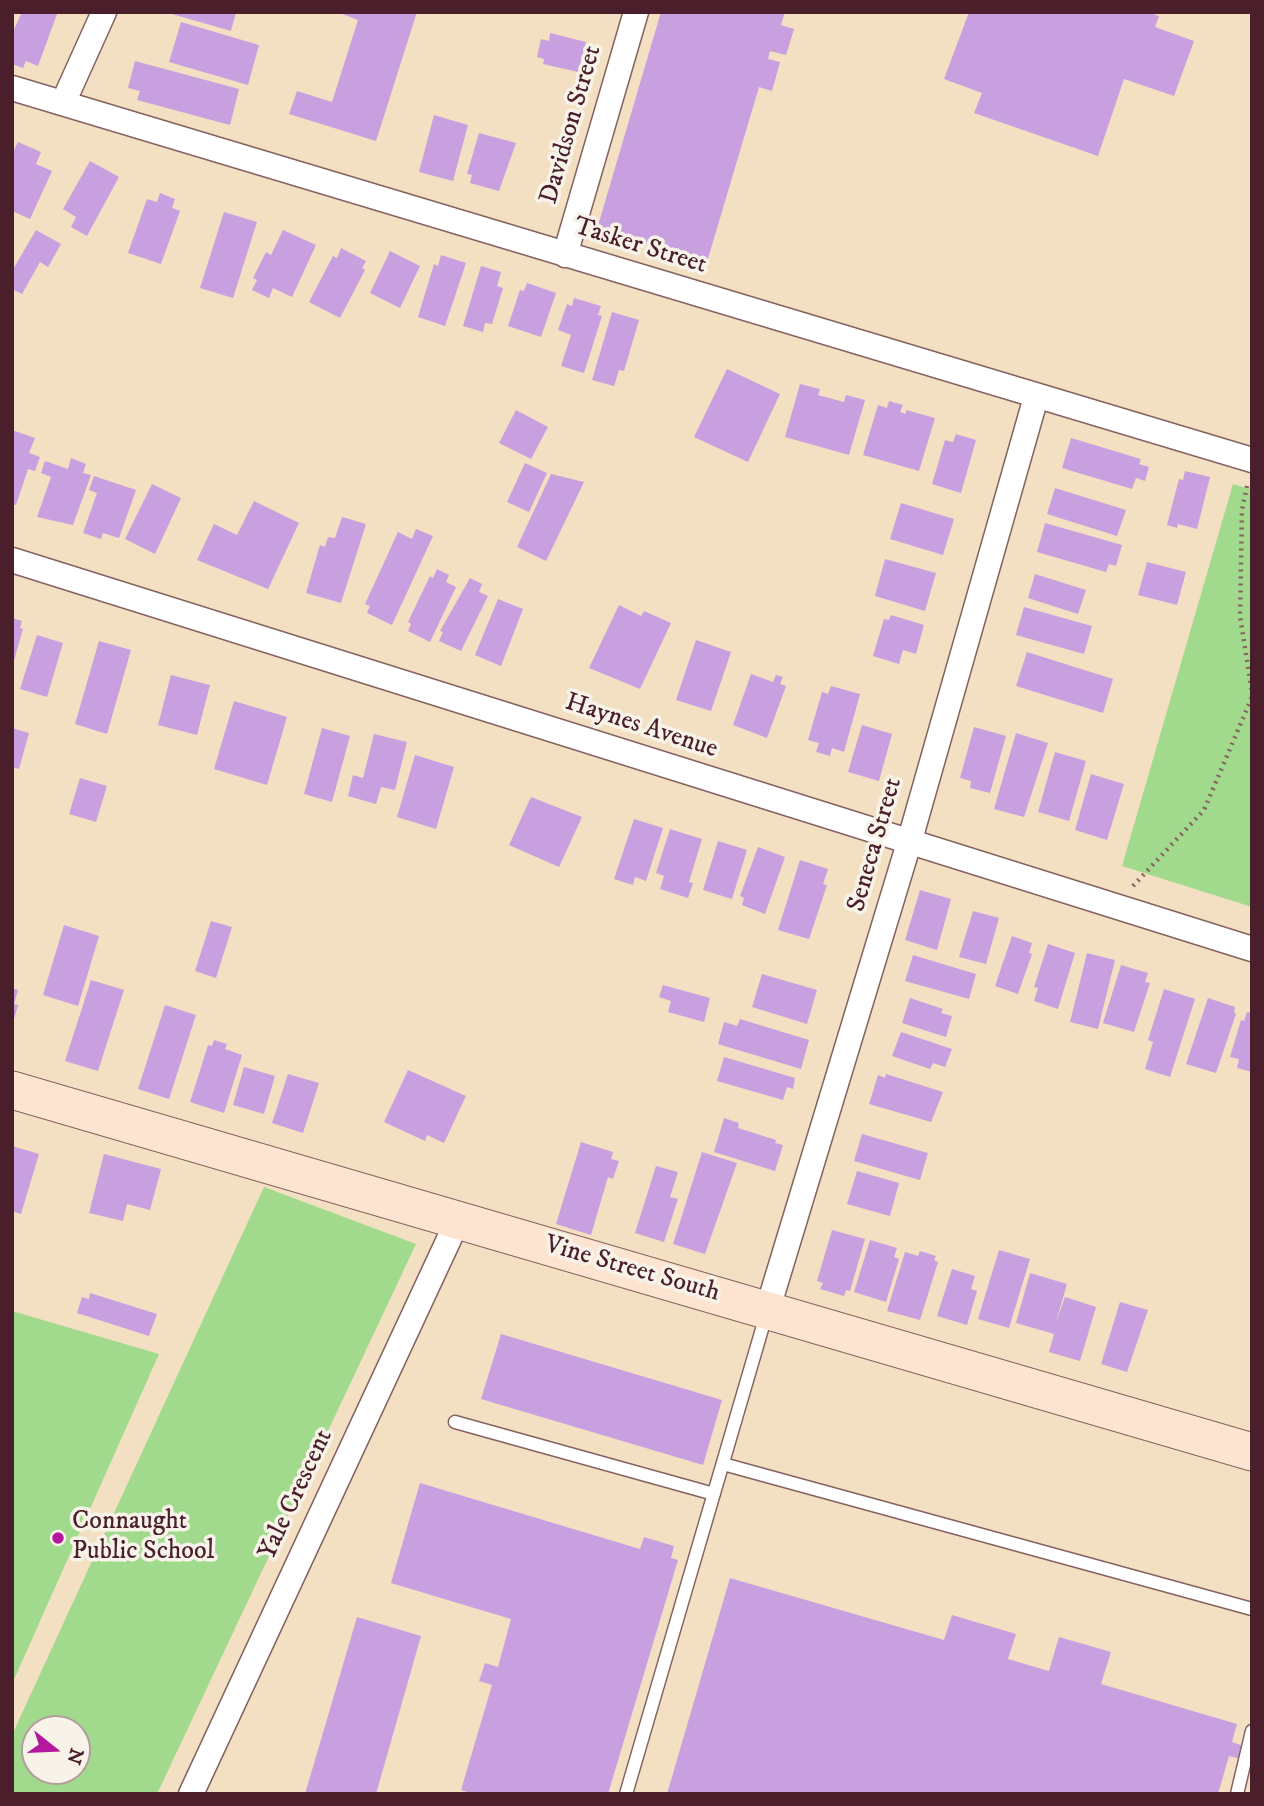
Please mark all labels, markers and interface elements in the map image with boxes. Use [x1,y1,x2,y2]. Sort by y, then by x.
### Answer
street label: Davidson Street [534,42,610,208]
street label: Tasker Street [570,212,710,282]
street label: Haynes Avenue [561,688,721,766]
street label: Seneca Street [842,774,910,916]
street label: Vine Street South [541,1230,723,1310]
street label: Yale Crescent [253,1425,341,1565]
place label: Connaught Public School [72,1507,214,1568]
marker: Connaught Public School [50,1530,66,1546]
north arrow [21,1715,91,1785]
text: N [61,1745,88,1767]

